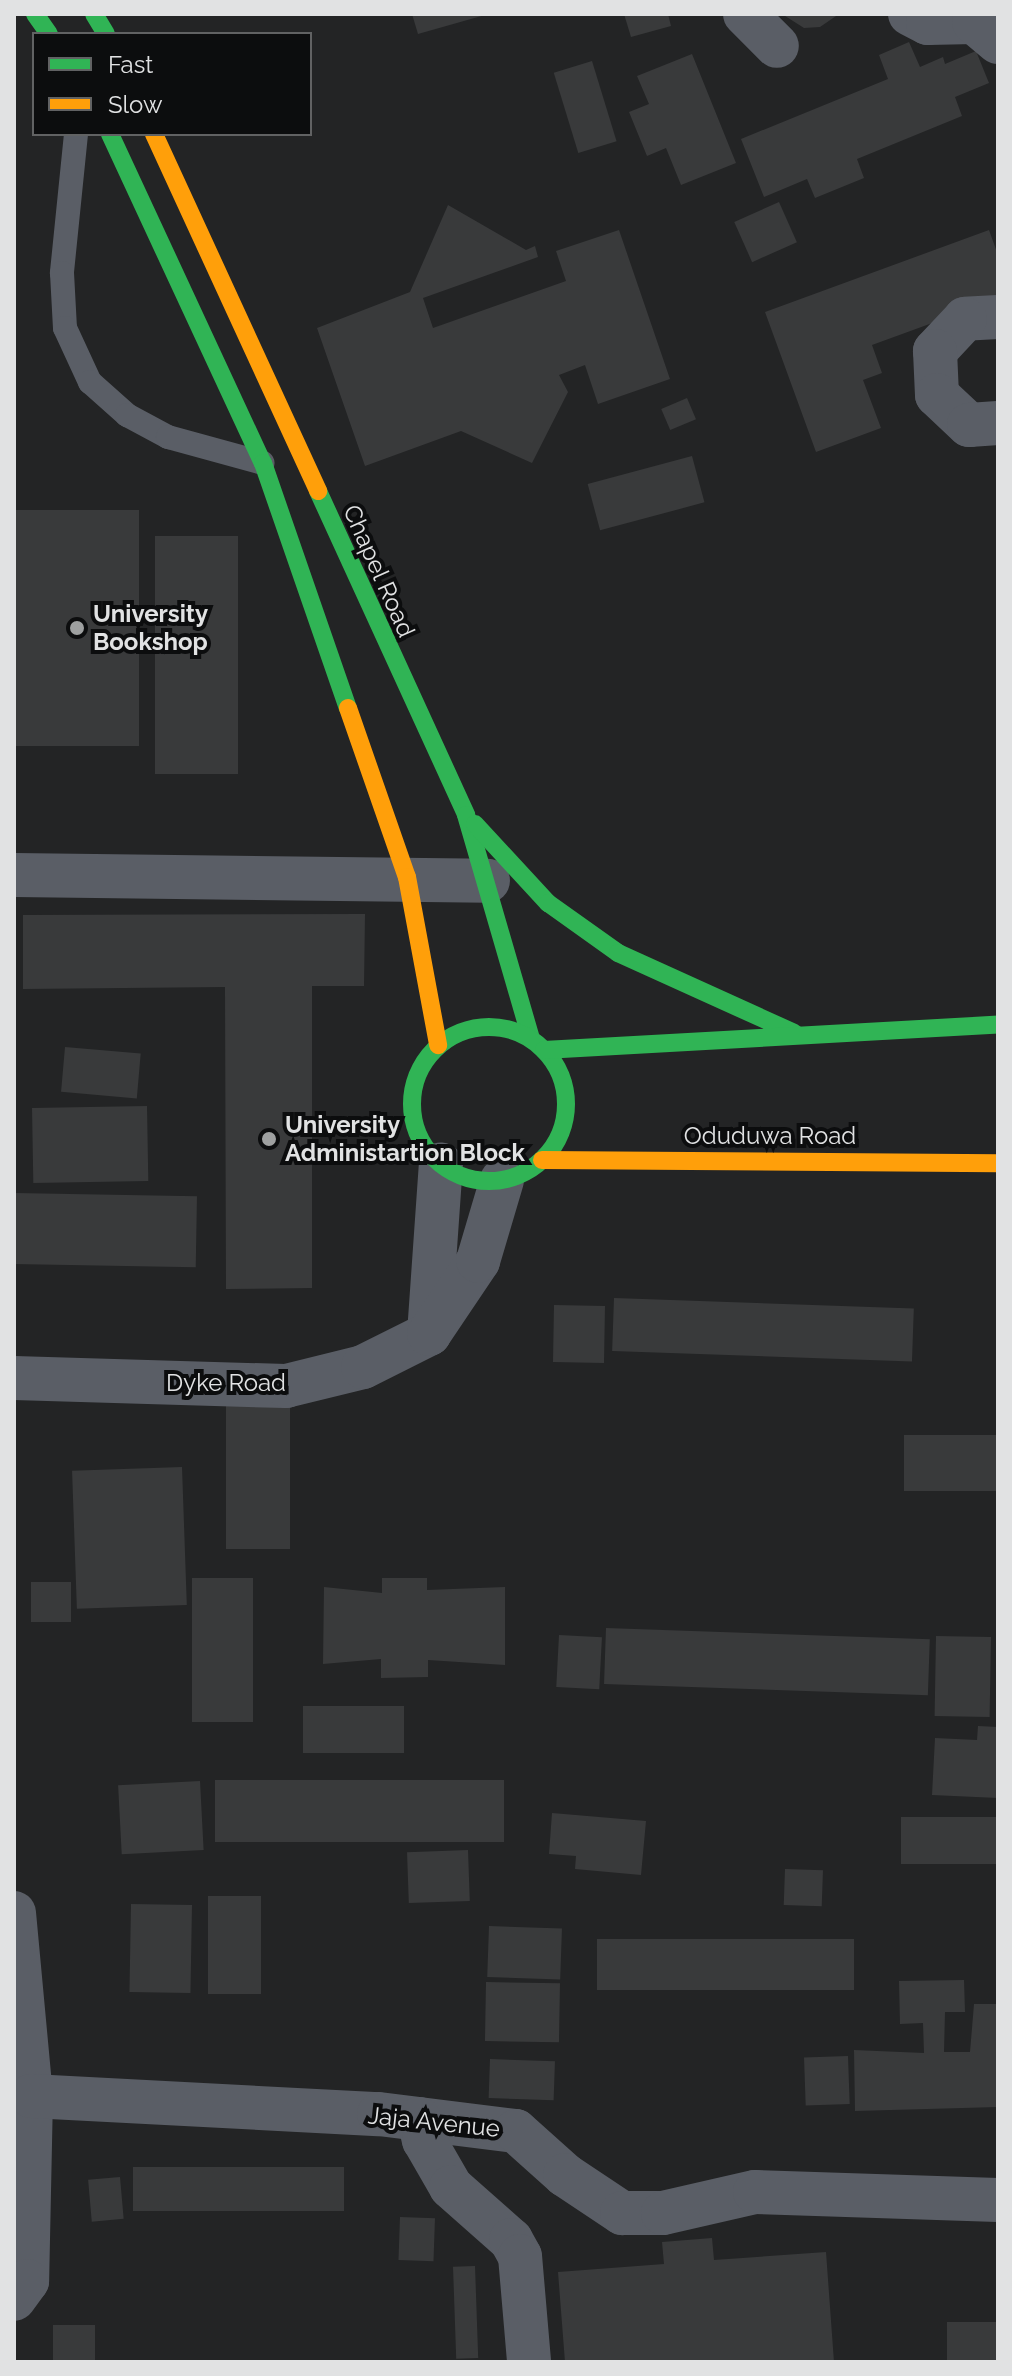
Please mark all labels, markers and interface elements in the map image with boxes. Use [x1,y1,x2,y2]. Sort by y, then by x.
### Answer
legend [32,32,312,136]
text: Fast [108,50,153,79]
text: Slow [108,90,162,119]
street label: Chapel Road [337,500,421,642]
place label: University Bookshop [93,600,208,656]
marker: University Bookshop [68,619,86,637]
place label: University Administartion Block [285,1111,525,1167]
street label: Oduduwa Road [684,1122,856,1150]
marker: University Administartion Block [260,1130,278,1148]
street label: Dyke Road [166,1369,286,1397]
street label: Jaja Avenue [366,2101,502,2143]

